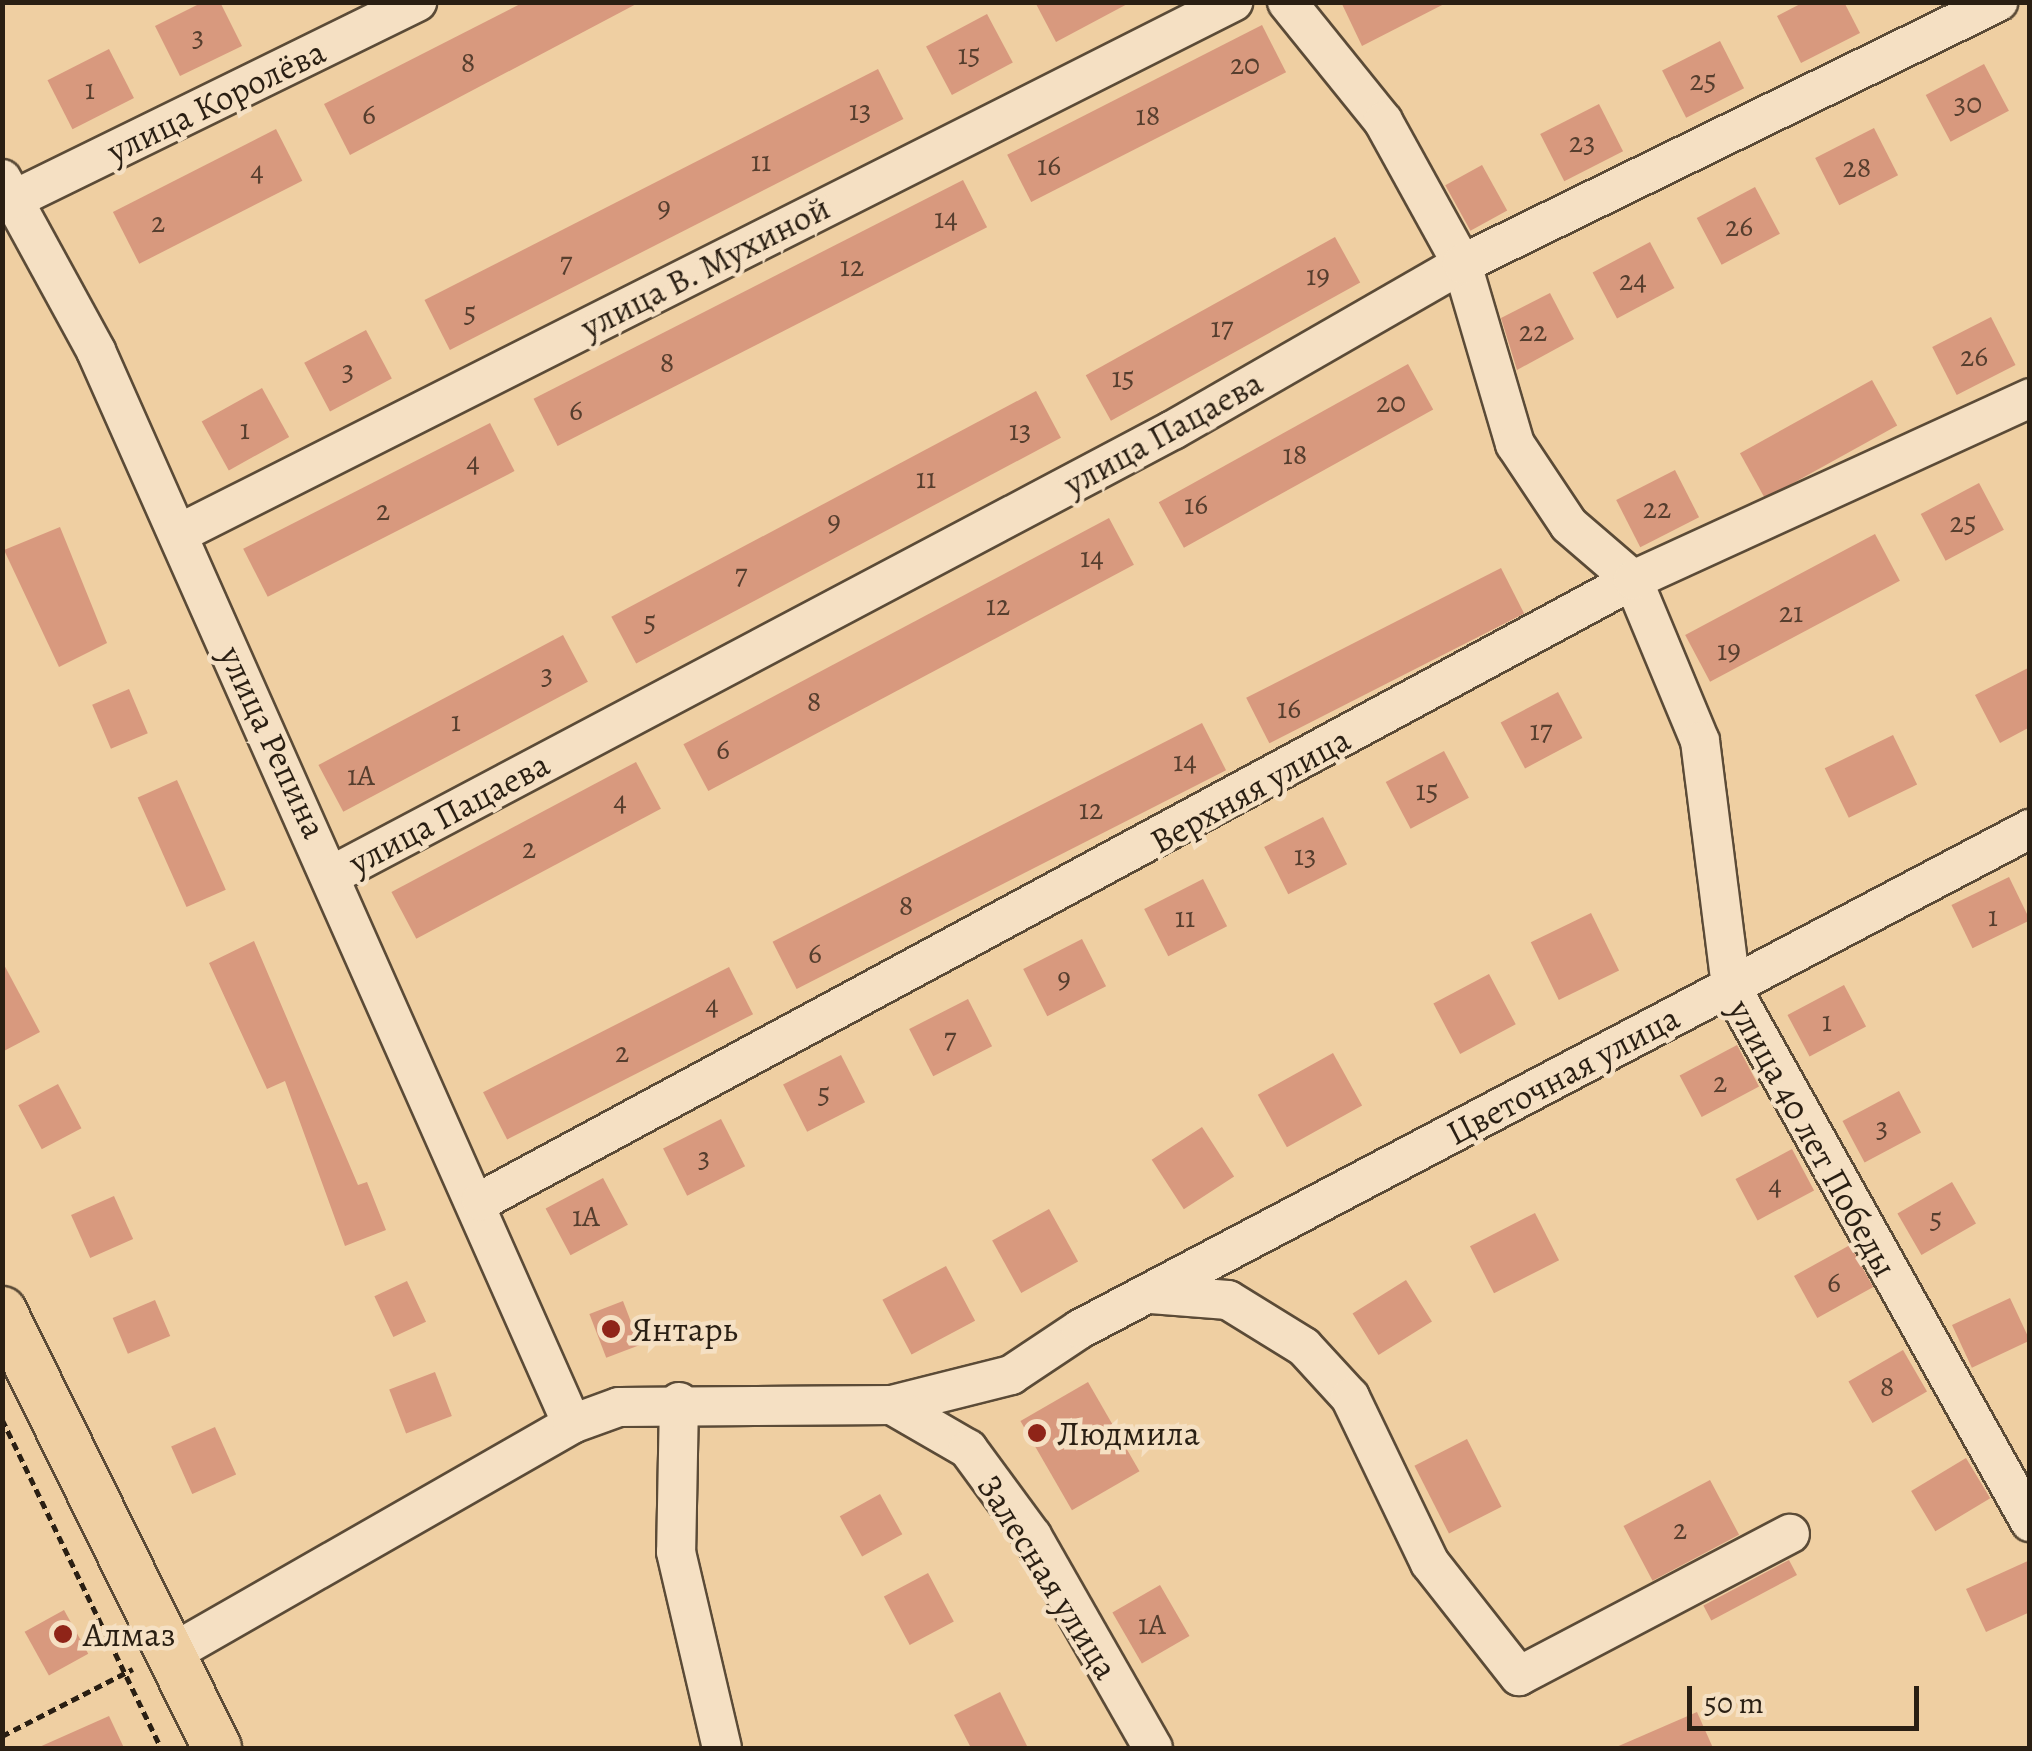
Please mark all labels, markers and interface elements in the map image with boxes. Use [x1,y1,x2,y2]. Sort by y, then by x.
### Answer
house number: 3 [192,18,204,54]
street label: улица Королёва [100,30,332,172]
house number: 15 [957,36,981,72]
house number: 8 [461,44,475,80]
house number: 20 [1230,46,1260,82]
house number: 25 [1689,62,1717,98]
house number: 1 [85,71,95,107]
house number: 30 [1954,85,1982,121]
house number: 13 [849,92,871,128]
house number: 6 [362,96,376,132]
house number: 18 [1136,97,1160,133]
house number: 23 [1569,124,1595,160]
house number: 11 [751,143,771,179]
house number: 16 [1037,147,1061,183]
house number: 28 [1843,149,1871,185]
house number: 4 [250,153,264,189]
street label: улица В. Мухиной [573,186,837,348]
house number: 9 [657,189,671,225]
house number: 14 [934,200,958,236]
house number: 2 [151,204,165,240]
house number: 26 [1725,208,1753,244]
house number: 7 [560,244,572,280]
house number: 12 [840,248,864,284]
house number: 19 [1306,257,1330,293]
house number: 24 [1619,262,1647,298]
house number: 5 [464,294,476,330]
house number: 17 [1211,309,1233,345]
house number: 22 [1519,313,1547,349]
house number: 26 [1960,338,1988,374]
house number: 8 [660,344,674,380]
house number: 3 [342,352,354,388]
house number: 15 [1111,359,1135,395]
street label: улица Пацаева [1056,361,1270,505]
house number: 20 [1376,384,1406,420]
house number: 6 [569,392,583,428]
house number: 1 [240,411,250,447]
house number: 13 [1009,412,1031,448]
house number: 18 [1283,436,1307,472]
house number: 4 [466,444,480,480]
house number: 11 [916,460,936,496]
house number: 16 [1184,486,1208,522]
house number: 22 [1643,490,1671,526]
house number: 2 [376,492,390,528]
house number: 9 [827,503,841,539]
house number: 25 [1949,504,1977,540]
house number: 14 [1080,539,1104,575]
house number: 7 [735,556,747,592]
house number: 12 [986,587,1010,623]
house number: 21 [1779,594,1803,630]
house number: 5 [644,603,656,639]
house number: 19 [1717,632,1741,668]
street label: улица Репина [210,639,336,845]
house number: 3 [541,656,553,692]
house number: 8 [807,683,821,719]
house number: 16 [1277,690,1301,726]
house number: 1 [451,703,461,739]
house number: 17 [1530,712,1552,748]
street label: Верхняя улица [1143,718,1357,862]
house number: 6 [716,731,730,767]
street label: улица Пацаева [342,743,556,883]
house number: 14 [1173,743,1197,779]
house number: 1А [347,757,375,793]
house number: 15 [1415,772,1439,808]
house number: 4 [613,783,627,819]
house number: 12 [1079,791,1103,827]
house number: 2 [522,830,536,866]
house number: 13 [1294,837,1316,873]
house number: 8 [899,887,913,923]
house number: 1 [1988,898,1998,934]
house number: 11 [1175,899,1195,935]
house number: 6 [808,935,822,971]
house number: 9 [1057,960,1071,996]
house number: 4 [705,987,719,1023]
street label: улица 40 лет Победы [1719,992,1907,1284]
street label: Цветочная улица [1440,996,1686,1154]
house number: 1 [1822,1003,1832,1039]
house number: 7 [944,1020,956,1056]
house number: 2 [615,1034,629,1070]
house number: 2 [1713,1064,1727,1100]
house number: 5 [818,1075,830,1111]
house number: 3 [1876,1109,1888,1145]
house number: 3 [698,1139,710,1175]
house number: 4 [1768,1167,1782,1203]
house number: 1А [572,1198,600,1234]
house number: 5 [1930,1200,1942,1236]
house number: 6 [1827,1264,1841,1300]
place label: Янтарь [631,1308,738,1350]
marker: Янтарь [600,1318,622,1340]
house number: 8 [1880,1368,1894,1404]
place label: Людмила [1057,1412,1200,1454]
marker: Людмила [1026,1422,1048,1444]
street label: Залесная улица [969,1467,1127,1687]
house number: 2 [1673,1511,1687,1547]
house number: 1А [1138,1606,1166,1642]
place label: Алмаз [83,1613,175,1655]
marker: Алмаз [52,1623,74,1645]
scale bar [1692,1666,1924,1728]
text: 50 m [1704,1683,1764,1723]

